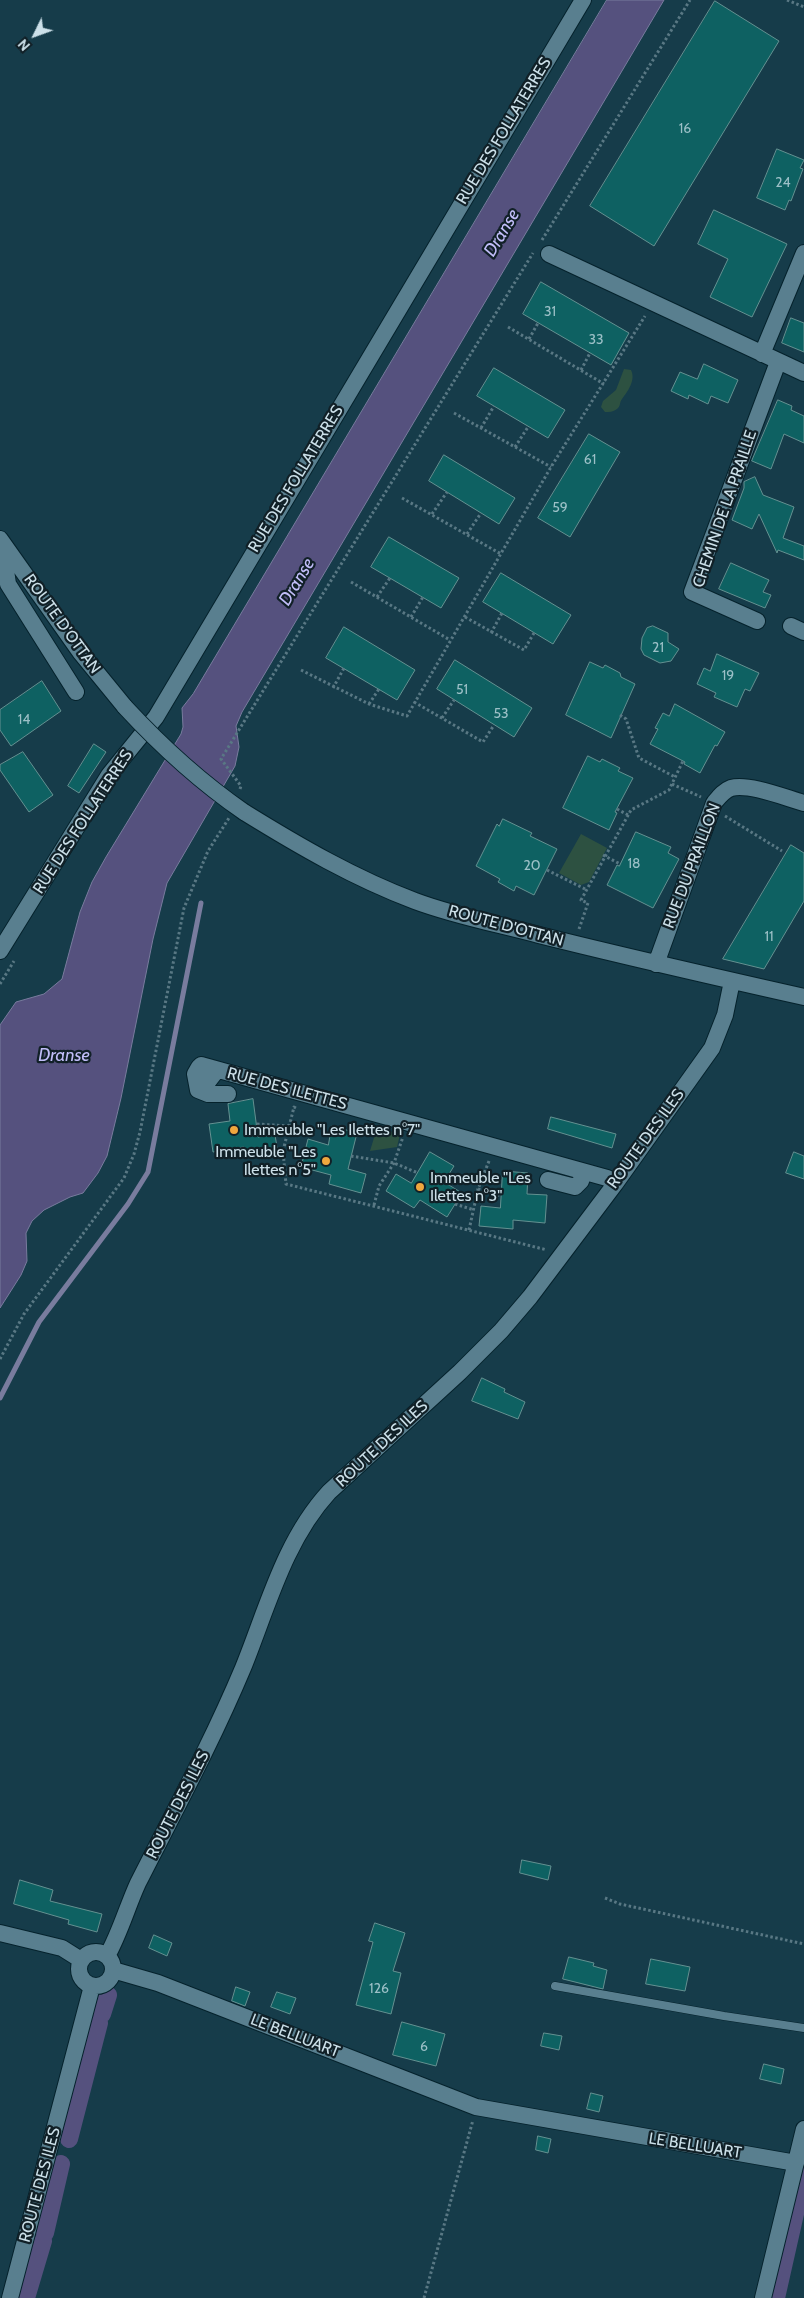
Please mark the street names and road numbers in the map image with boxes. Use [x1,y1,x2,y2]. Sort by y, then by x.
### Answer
street label: RUE DES FOLLATERRES [453,54,555,208]
street label: RUE DES FOLLATERRES [245,402,347,556]
street label: CHEMIN DE LA PRAILLE [689,428,761,590]
street label: ROUTE D'OTTAN [20,571,104,677]
street label: RUE DES FOLLATERRES [29,746,137,898]
street label: RUE DU PRAILLON [659,801,725,931]
street label: ROUTE D'OTTAN [446,901,566,951]
street label: RUE DES ILETTES [225,1064,349,1114]
street label: ROUTE DES ILES [603,1086,689,1192]
street label: ROUTE DES ILES [332,1397,432,1491]
street label: ROUTE DES ILES [143,1748,213,1862]
street label: LE BELLUART [248,2010,342,2062]
street label: ROUTE DES ILES [15,2125,65,2245]
street label: LE BELLUART [647,2129,743,2163]

